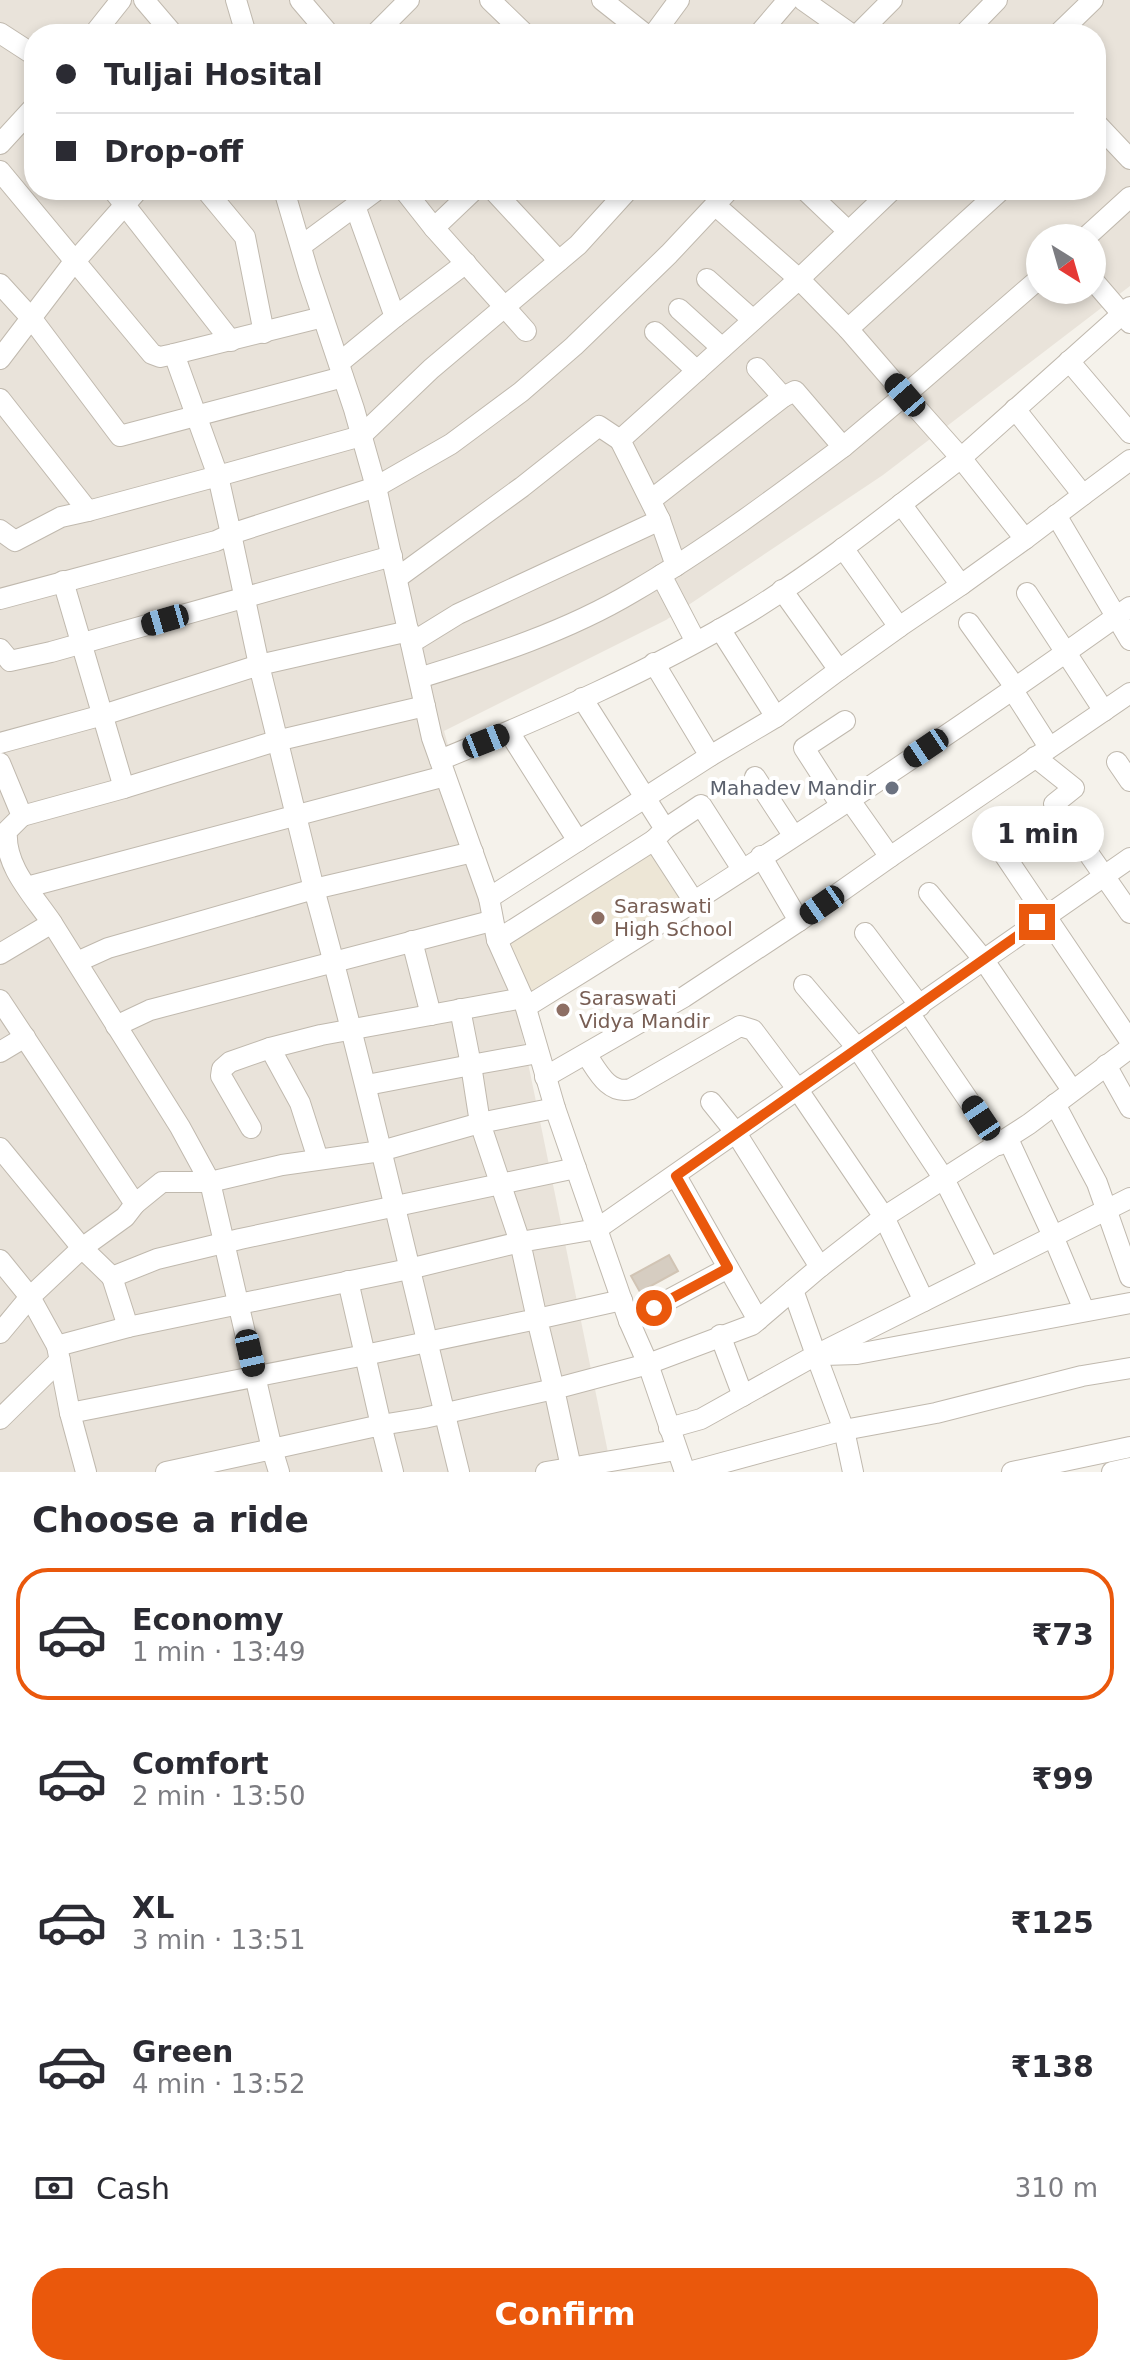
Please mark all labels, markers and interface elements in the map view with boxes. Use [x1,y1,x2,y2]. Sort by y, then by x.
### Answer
text: Tuljai Hosital [104,57,323,92]
text: Drop-off [104,134,243,169]
north arrow [1026,224,1106,304]
map controls [1026,224,1106,304]
car [880,369,930,421]
car [139,602,191,638]
car [459,721,513,761]
car [899,725,953,771]
place label: Mahadev Mandir [710,776,877,800]
marker: Mahadev Mandir [883,779,901,797]
callout: 1 min [971,806,1103,862]
text: 1 min [997,819,1079,849]
car [795,881,849,929]
place label: Saraswati High School [614,894,733,941]
route end [1019,904,1055,940]
marker: Saraswati High School [589,909,607,927]
place label: Saraswati Vidya Mandir [579,986,710,1033]
marker: Saraswati Vidya Mandir [554,1001,572,1019]
car [958,1091,1004,1145]
route start [636,1290,672,1326]
car [233,1327,267,1379]
text: Choose a ride [32,1499,309,1540]
icon: car [36,1598,108,1670]
text: Economy [132,1602,284,1637]
text: ₹73 [1031,1617,1094,1652]
text: 1 min · 13:49 [132,1637,306,1667]
icon: car [36,1742,108,1814]
text: Comfort [132,1746,269,1781]
text: ₹99 [1031,1761,1094,1796]
text: 2 min · 13:50 [132,1781,306,1811]
icon: car [36,1886,108,1958]
text: XL [132,1890,174,1925]
text: ₹125 [1011,1905,1094,1940]
text: 3 min · 13:51 [132,1925,306,1955]
icon: car [36,2030,108,2102]
text: Green [132,2034,233,2069]
text: ₹138 [1011,2049,1094,2084]
text: 4 min · 13:52 [132,2069,306,2099]
icon: cash [32,2166,76,2210]
text: Cash [96,2171,170,2206]
text: 310 m [1015,2173,1098,2203]
button: Confirm [32,2268,1098,2360]

